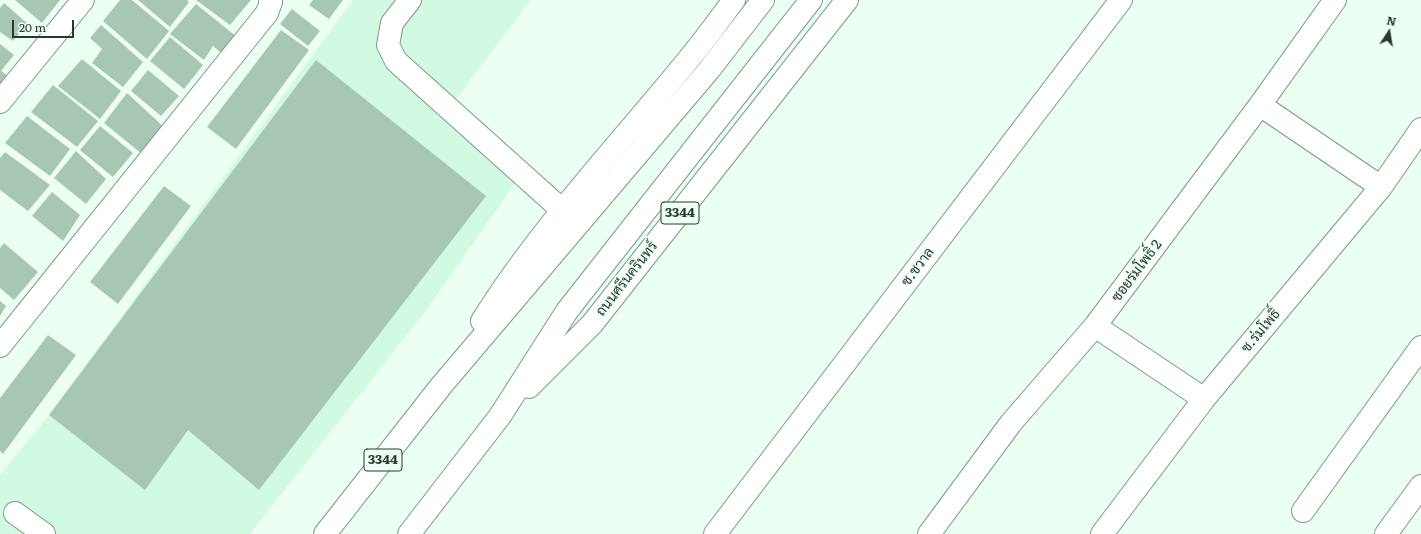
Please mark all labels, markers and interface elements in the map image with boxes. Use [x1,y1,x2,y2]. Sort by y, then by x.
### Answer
text: N [1385,11,1398,29]
scale bar [14,12,76,38]
north arrow [1369,12,1409,52]
text: 20 m [19,18,46,36]
road number: 3344 [661,202,699,224]
street label: ซอยร่มโพธิ์ 2 [1108,237,1166,305]
street label: ถนนศรีนครินทร์ [593,238,661,320]
street label: ซ.ชวาล [898,244,938,290]
street label: ซ.ร่มโพธิ์ [1238,306,1284,356]
road number: 3344 [364,449,402,471]

